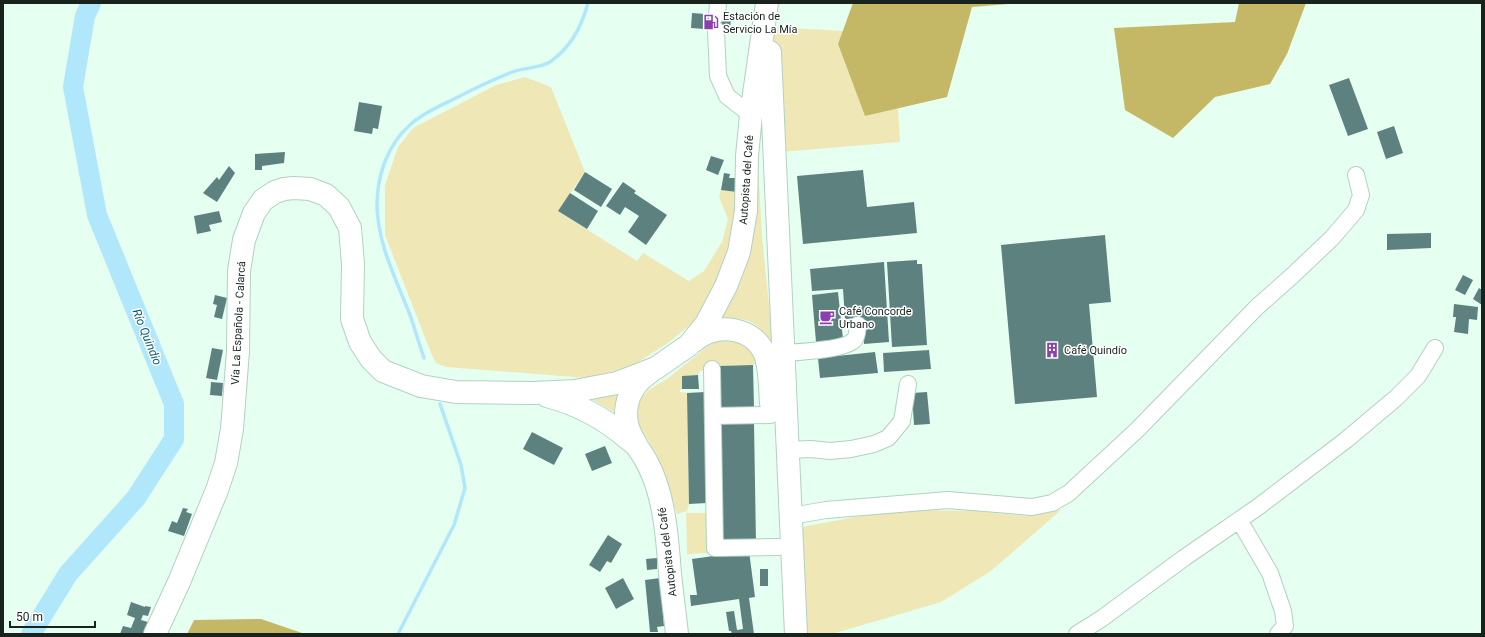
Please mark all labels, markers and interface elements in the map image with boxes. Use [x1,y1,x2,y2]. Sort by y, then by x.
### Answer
place label: Estación de Servicio La Mía [723,10,798,36]
fuel station icon: Estación de Servicio La Mía [702,13,720,31]
street label: Autopista del Café [737,135,756,225]
street label: Vía La Española - Calarcá [229,261,248,385]
place label: Café Concorde Urbano [839,305,912,331]
water label: Río Quindio [129,307,165,367]
cafe icon: Café Concorde Urbano [818,308,836,326]
building icon: Café Quindío [1043,341,1061,359]
place label: Café Quindío [1064,344,1127,357]
street label: Autopista del Café [656,506,679,597]
scale bar [10,603,95,629]
text: 50 m [16,610,43,624]

